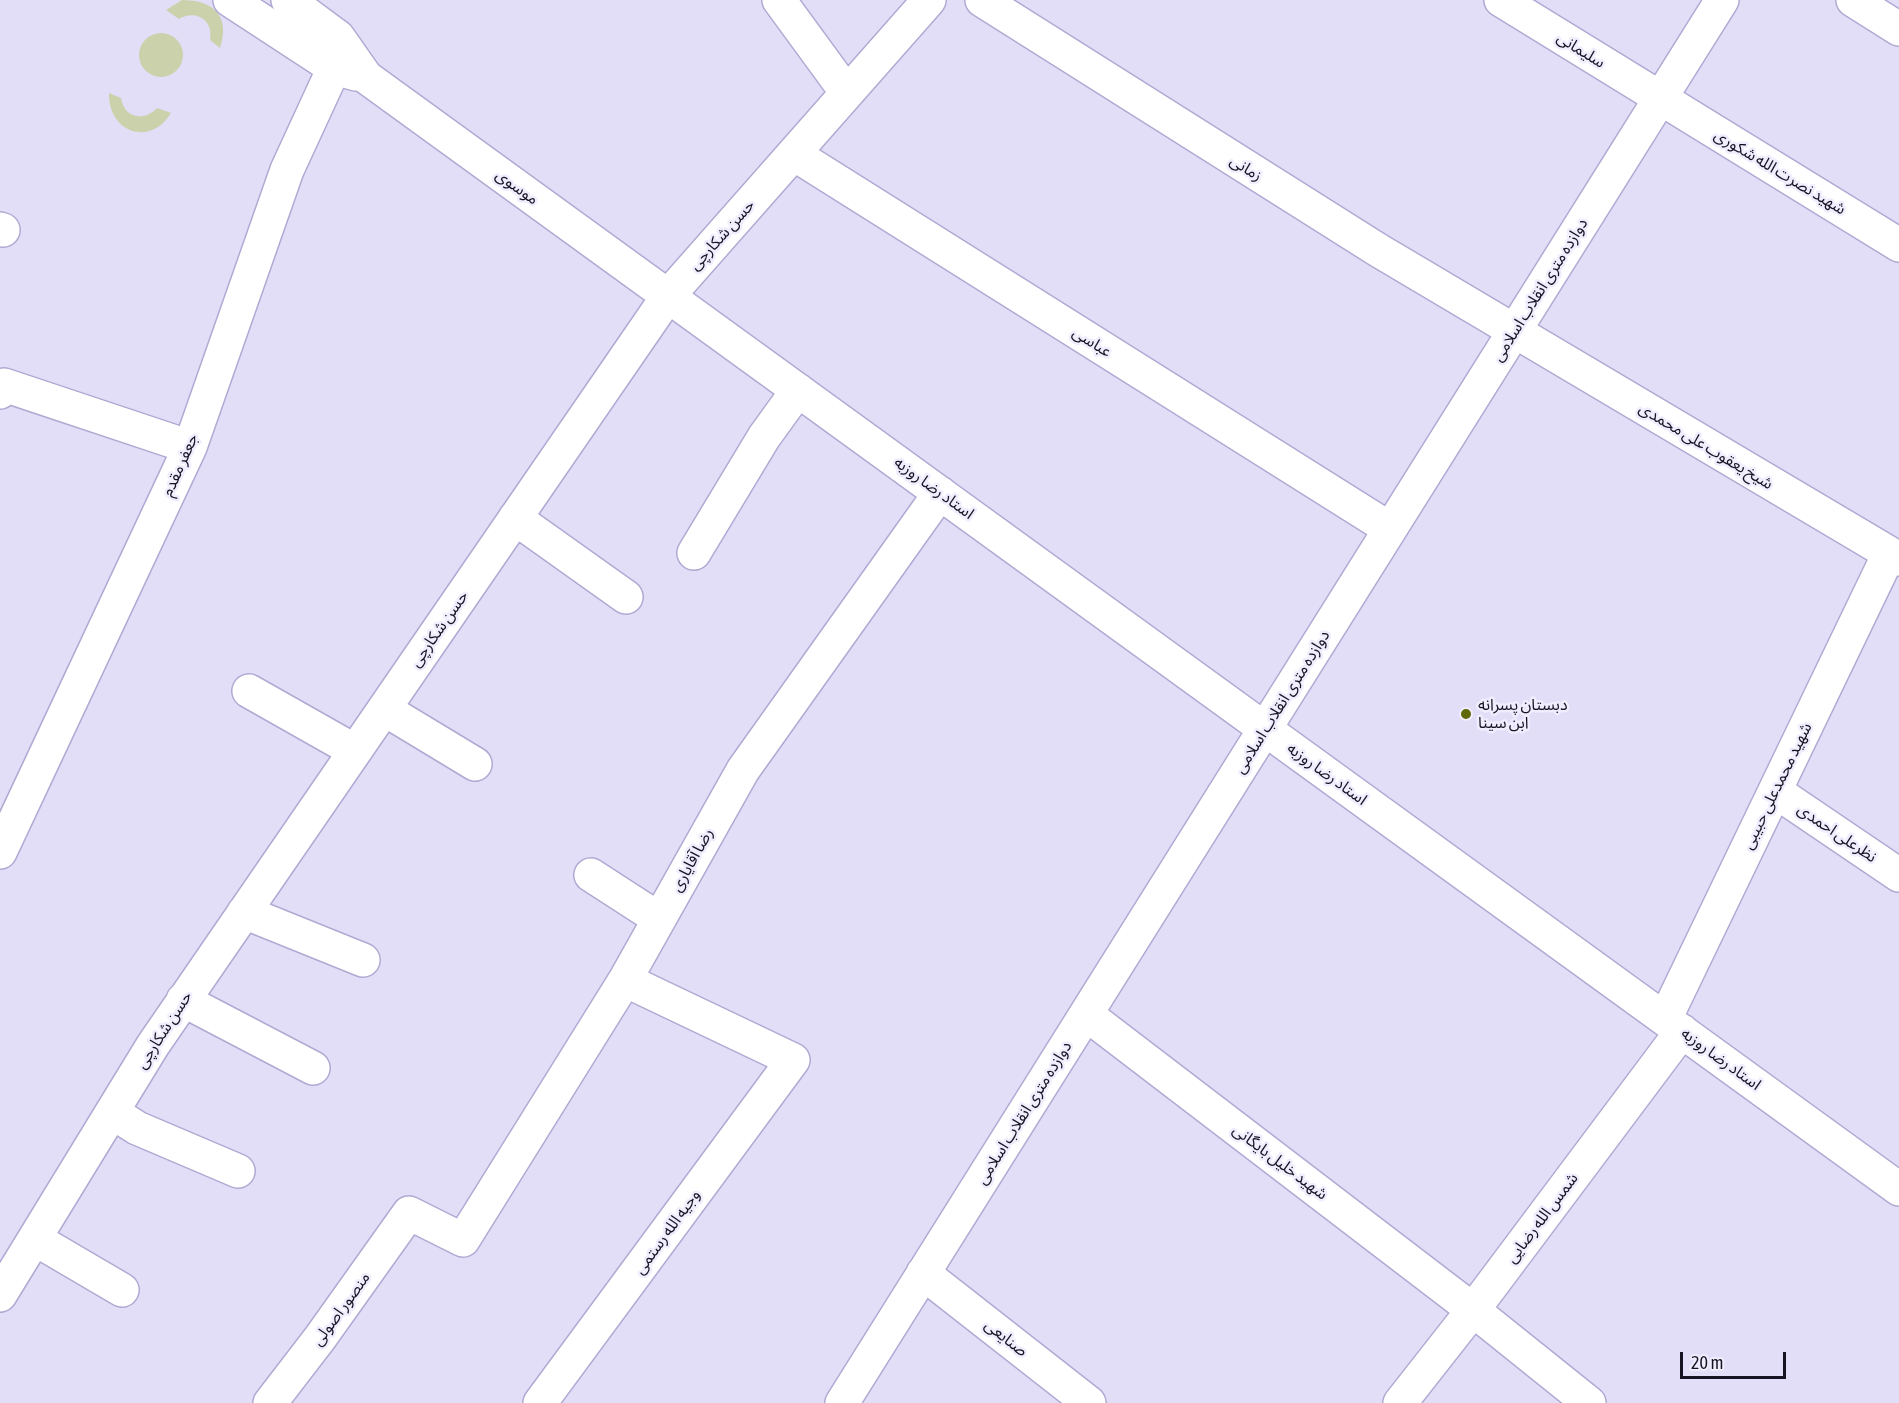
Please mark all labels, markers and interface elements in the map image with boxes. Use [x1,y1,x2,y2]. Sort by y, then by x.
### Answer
street label: سلیمانی [1553,28,1609,72]
street label: شهید نصرت الله شکوری [1711,125,1849,219]
street label: زمانی [1226,151,1266,185]
street label: موسوی [492,165,542,209]
street label: حسن شکارچی [685,196,759,274]
street label: دوازده متری انقلاب اسلامی [1488,215,1592,365]
street label: عباسی [1069,323,1115,361]
street label: شیخ یعقوب علی محمدی [1635,398,1777,494]
street label: جعفر مقدم [158,431,202,499]
street label: استاد رضا روزبه [890,453,978,523]
street label: حسن شکارچی [406,587,472,671]
street label: دوازده متری انقلاب اسلامی [1230,627,1334,777]
place label: دبستان پسرانه ابن سینا [1478,695,1568,733]
marker: دبستان پسرانه ابن سینا [1459,707,1473,721]
street label: شهید محمدعلی حبیبی [1738,719,1816,853]
street label: استاد رضا روزبه [1283,739,1371,809]
street label: نظرعلی احمدی [1794,799,1880,867]
street label: رضا آقایاری [667,825,717,895]
street label: حسن شکارچی [132,988,196,1072]
street label: استاد رضا روزبه [1677,1024,1765,1094]
street label: دوازده متری انقلاب اسلامی [972,1038,1076,1188]
street label: شهید خلیل بایگانی [1229,1120,1331,1204]
street label: شمس الله رضایی [1502,1169,1582,1267]
street label: وجیه الله رستمی [630,1186,704,1278]
street label: منصور اصولی [308,1268,374,1350]
street label: صنایعی [981,1315,1031,1361]
scale bar [1683,1340,1790,1378]
text: 20 m [1691,1352,1723,1373]

